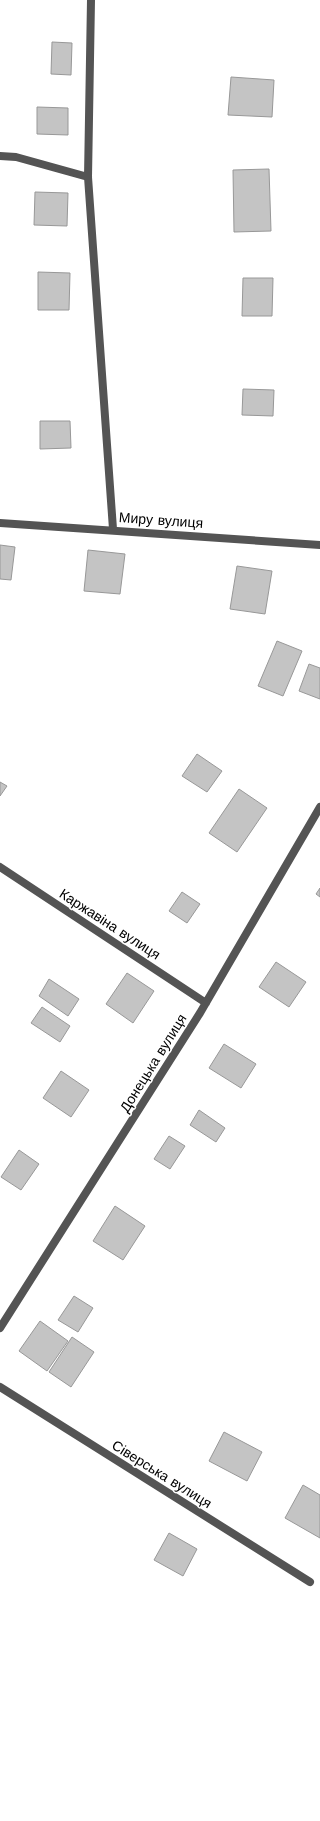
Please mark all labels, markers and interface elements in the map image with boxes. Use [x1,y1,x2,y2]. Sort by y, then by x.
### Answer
street label: Миру вулиця [118,509,204,531]
street label: Каржавіна вулиця [57,885,163,963]
street label: Донецька вулиця [116,1011,190,1115]
street label: Сіверська вулиця [109,1437,215,1511]

